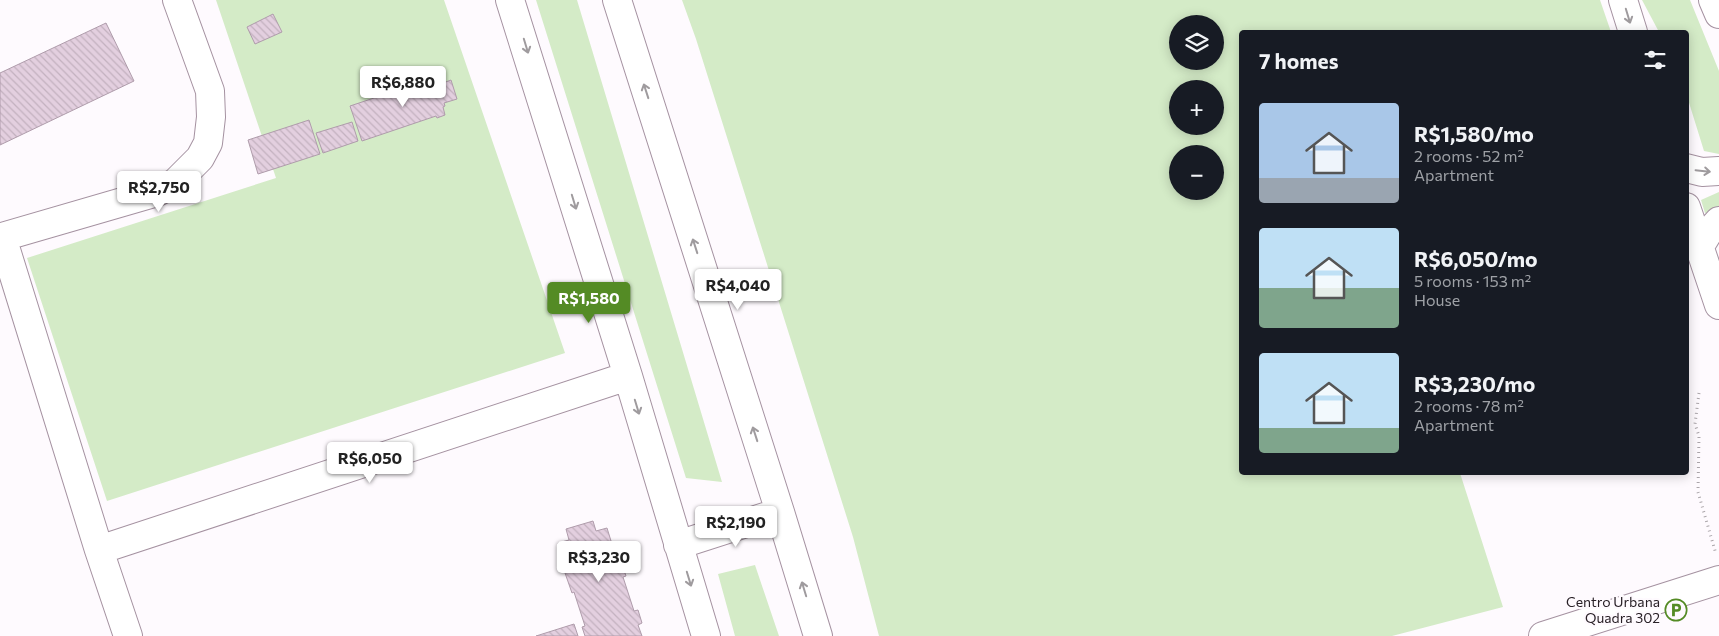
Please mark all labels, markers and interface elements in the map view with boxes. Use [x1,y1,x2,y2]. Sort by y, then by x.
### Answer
one-way arrow [1624,8,1634,24]
map controls [1169,15,1224,200]
button: layers [1169,15,1224,70]
one-way arrow [521,38,531,54]
icon: filters [1641,46,1669,74]
text: 7 homes [1259,48,1338,73]
pin: R$6,880 [357,66,449,108]
text: R$6,880 [371,72,435,91]
button: + [1169,80,1224,135]
one-way arrow [640,84,650,100]
text: R$1,580/mo [1414,121,1534,146]
icon: home [1299,123,1359,183]
button: − [1169,145,1224,200]
text: 2 rooms · 52 m² [1414,146,1524,165]
text: Apartment [1414,165,1494,184]
one-way arrow [1694,166,1710,175]
pin: R$2,750 [113,170,205,213]
text: R$2,750 [128,177,190,196]
one-way arrow [569,193,579,209]
one-way arrow [690,238,700,254]
text: R$6,050/mo [1414,246,1538,271]
icon: home [1299,248,1359,308]
pin: R$4,040 [692,268,784,311]
text: 5 rooms · 153 m² [1414,271,1531,290]
text: R$4,040 [706,275,770,294]
pin: R$1,580 [543,282,635,324]
text: R$1,580 [558,288,620,307]
text: House [1414,290,1460,309]
text: R$3,230/mo [1414,371,1535,396]
icon: home [1299,373,1359,433]
text: 2 rooms · 78 m² [1414,396,1524,415]
one-way arrow [632,399,642,415]
text: Apartment [1414,415,1494,434]
one-way arrow [750,427,760,443]
pin: R$6,050 [324,442,416,484]
text: R$6,050 [338,448,402,467]
pin: R$2,190 [690,506,782,548]
text: R$2,190 [706,512,766,531]
pin: R$3,230 [553,540,645,583]
text: R$3,230 [568,547,630,566]
one-way arrow [684,571,694,587]
one-way arrow [798,582,808,598]
place label: Centro Urbana Quadra 302 [1566,593,1660,626]
parking icon: Centro Urbana Quadra 302 [1664,598,1688,622]

